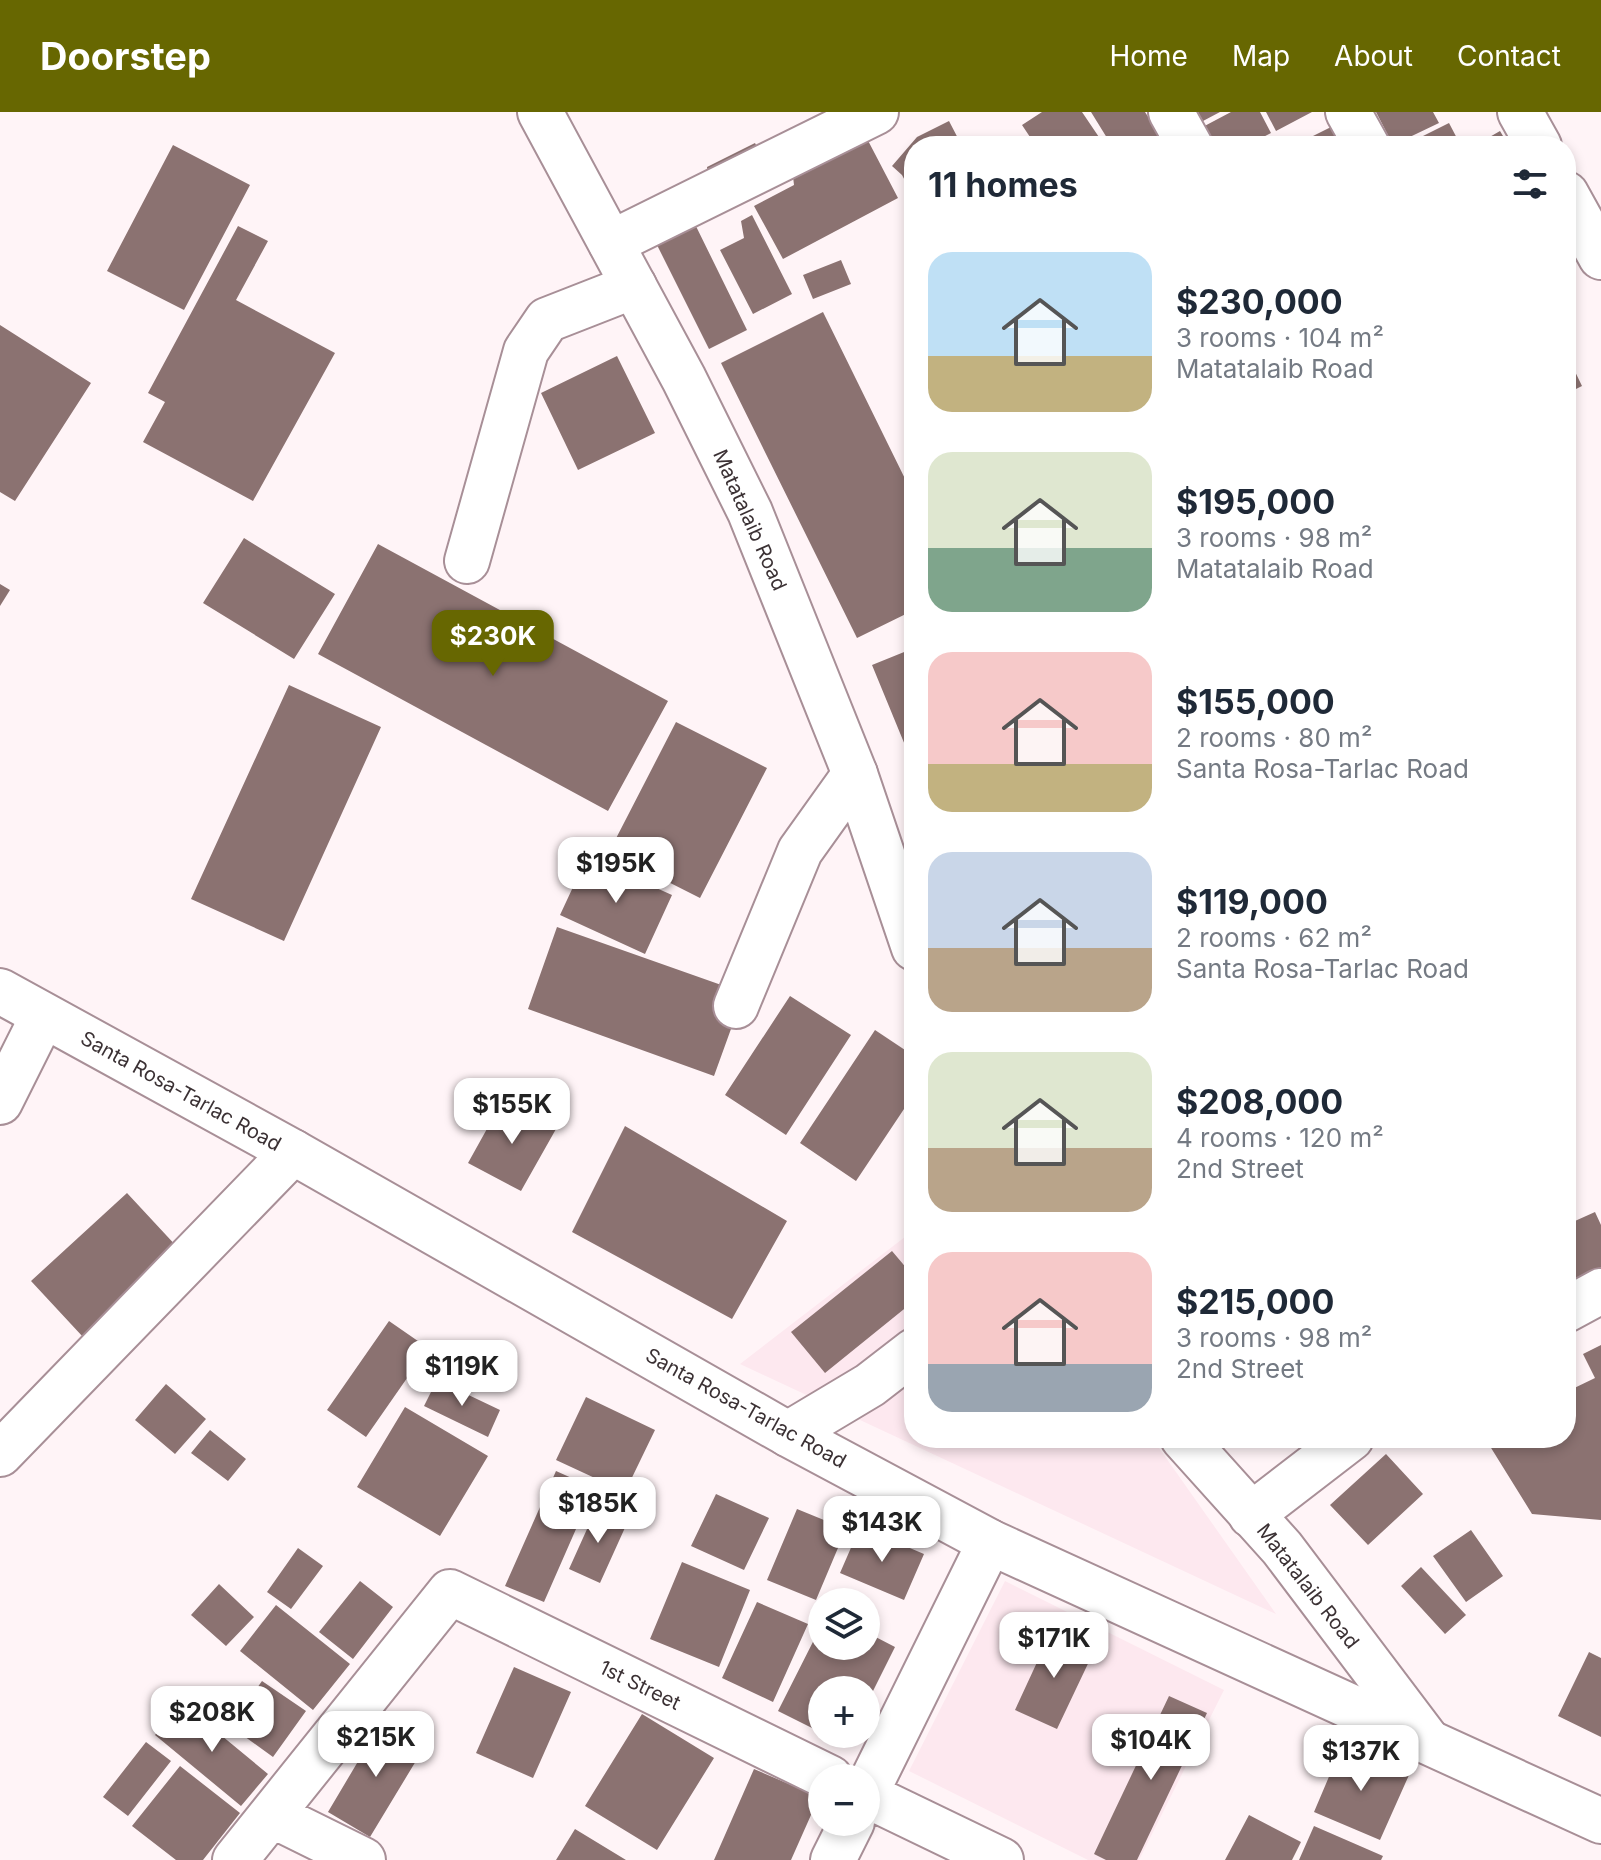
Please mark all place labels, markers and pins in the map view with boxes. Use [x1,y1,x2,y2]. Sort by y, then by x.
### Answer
pin: $230K [437,610,549,678]
pin: $195K [560,837,672,905]
pin: $155K [456,1078,568,1146]
pin: $119K [406,1340,518,1408]
pin: $185K [542,1477,654,1545]
pin: $143K [826,1496,938,1564]
pin: $171K [998,1612,1110,1680]
pin: $208K [156,1686,268,1754]
pin: $215K [320,1711,432,1779]
pin: $104K [1095,1714,1207,1782]
pin: $137K [1305,1725,1417,1793]

